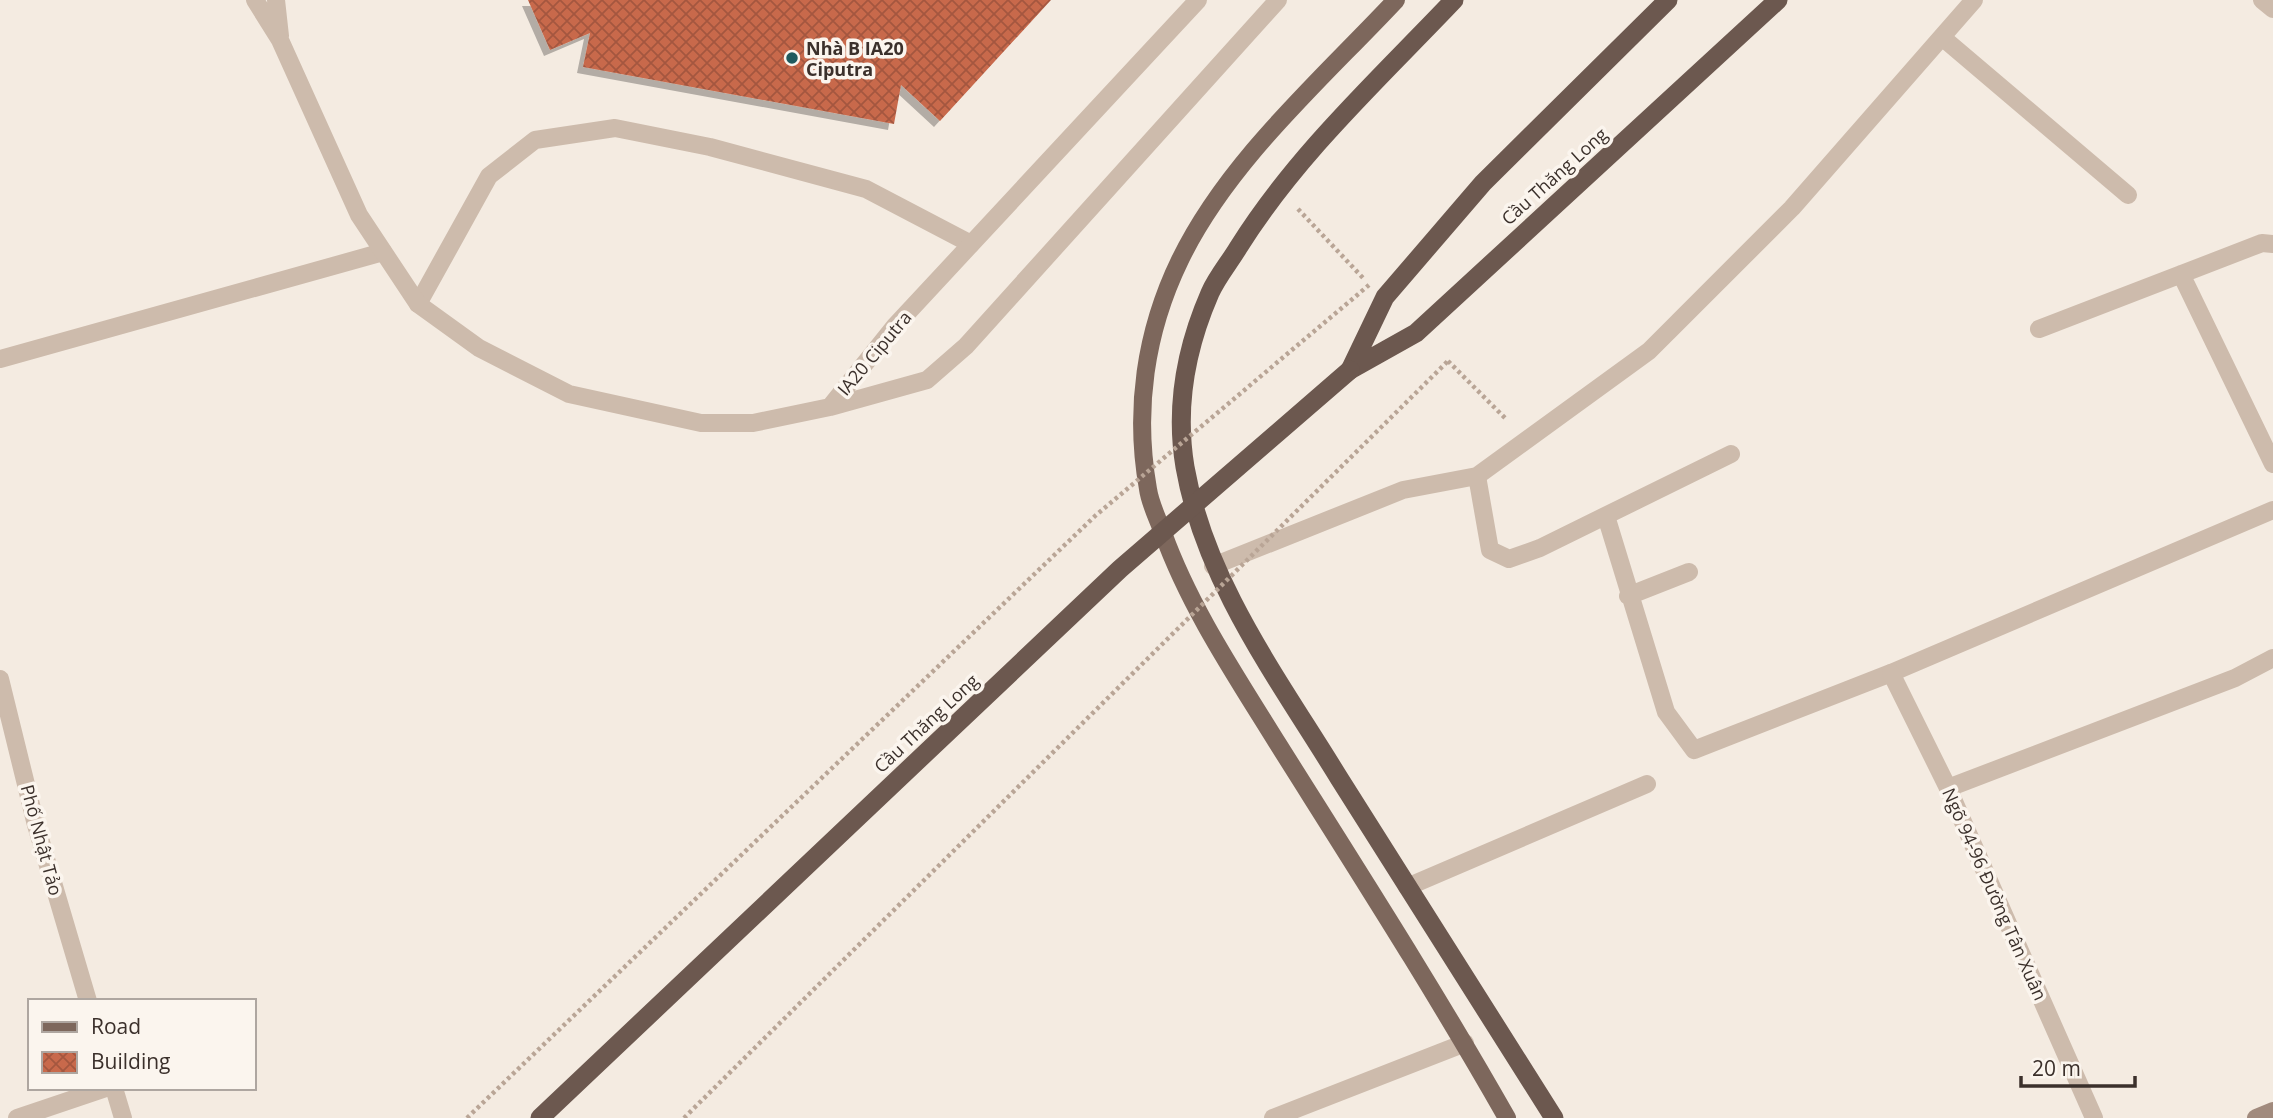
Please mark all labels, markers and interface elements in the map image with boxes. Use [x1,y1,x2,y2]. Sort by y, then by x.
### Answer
place label: Nhà B IA20 Ciputra [806,36,904,81]
marker: Nhà B IA20 Ciputra [784,50,800,66]
street label: Cầu Thăng Long [1496,122,1612,230]
street label: IA20 Ciputra [832,306,916,400]
street label: Cầu Thăng Long [869,668,984,778]
street label: Phố Nhật Tảo [16,782,68,898]
street label: Ngõ 94-96 Đường Tân Xuân [1937,784,2053,1004]
legend [28,999,256,1090]
text: Road [91,1012,141,1040]
scale bar [2021,1044,2135,1088]
text: Building [91,1047,170,1075]
text: 20 m [2032,1054,2081,1082]

